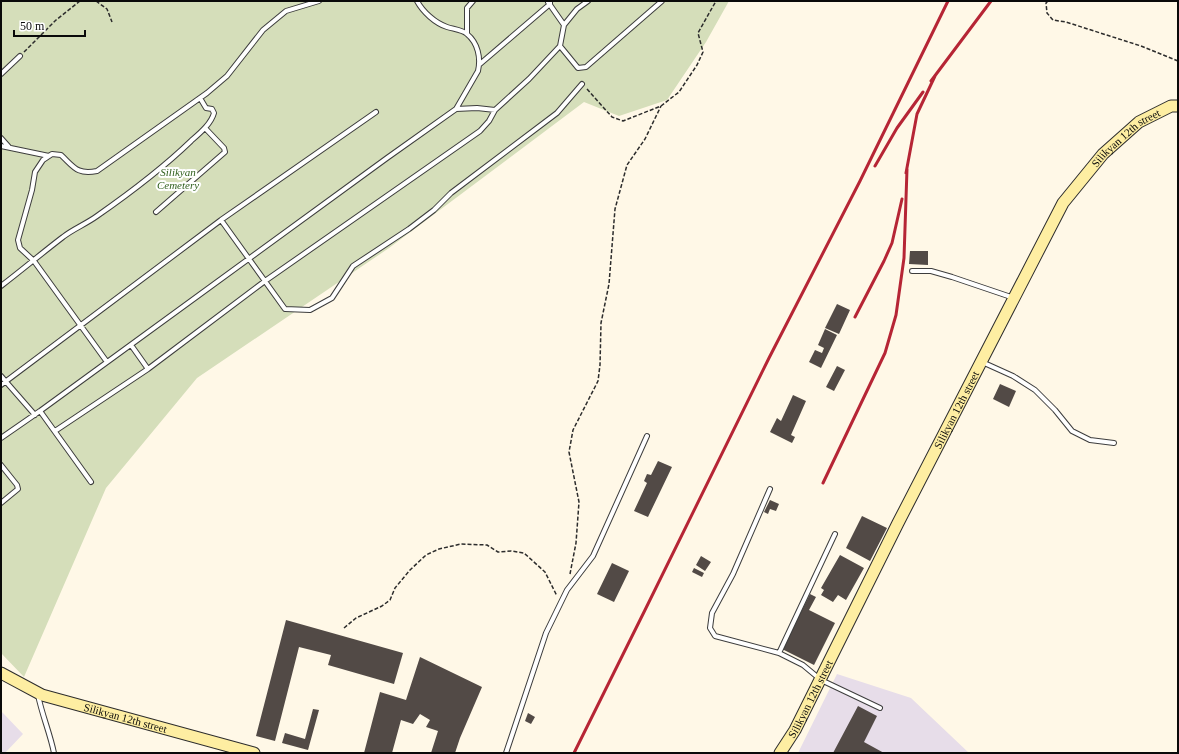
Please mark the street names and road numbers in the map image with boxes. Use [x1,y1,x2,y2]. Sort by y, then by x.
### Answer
street label: Silikyan 12th street [1089,106,1162,169]
street label: Silikyan 12th street [931,369,981,451]
street label: Silikyan 12th street [785,658,835,740]
street label: Silikyan 12th street [83,701,168,735]

